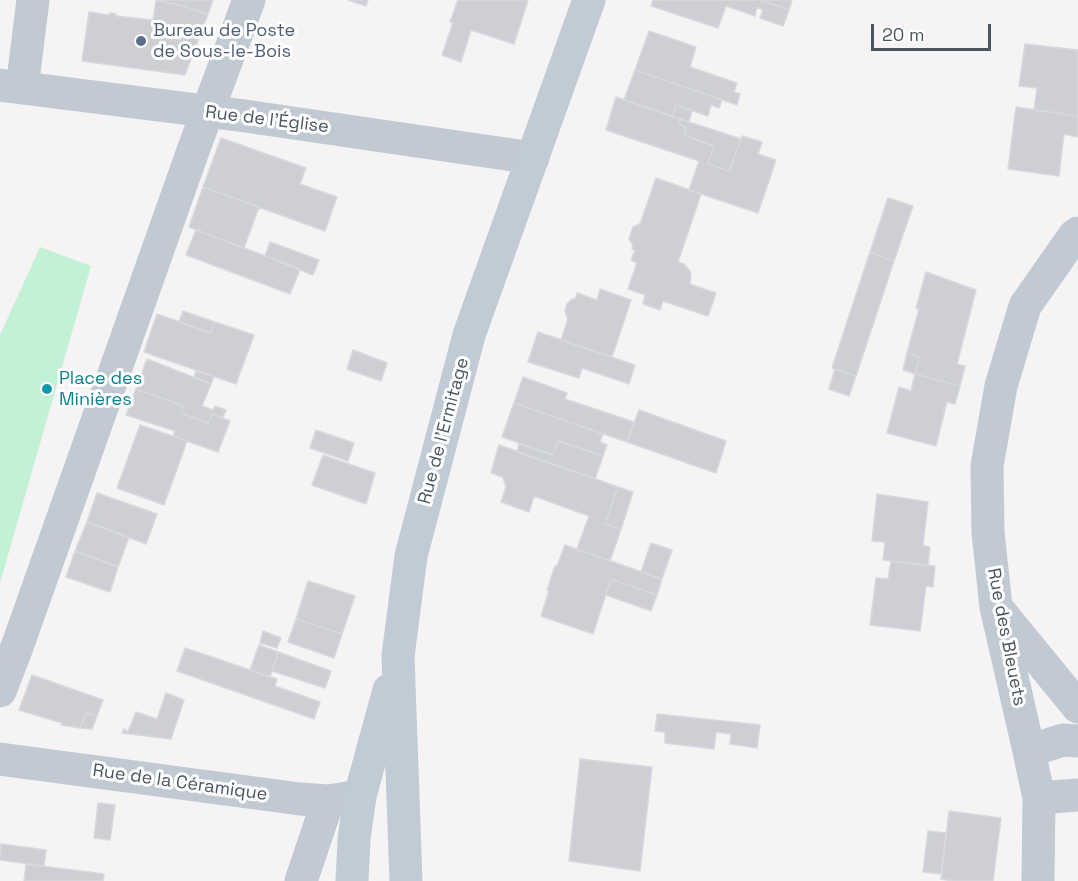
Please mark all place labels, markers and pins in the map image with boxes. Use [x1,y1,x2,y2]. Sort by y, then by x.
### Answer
place label: Bureau de Poste de Sous-le-Bois [153,20,295,63]
marker: Bureau de Poste de Sous-le-Bois [134,34,148,48]
place label: Place des Minières [59,368,142,410]
marker: Place des Minières [40,382,54,396]

